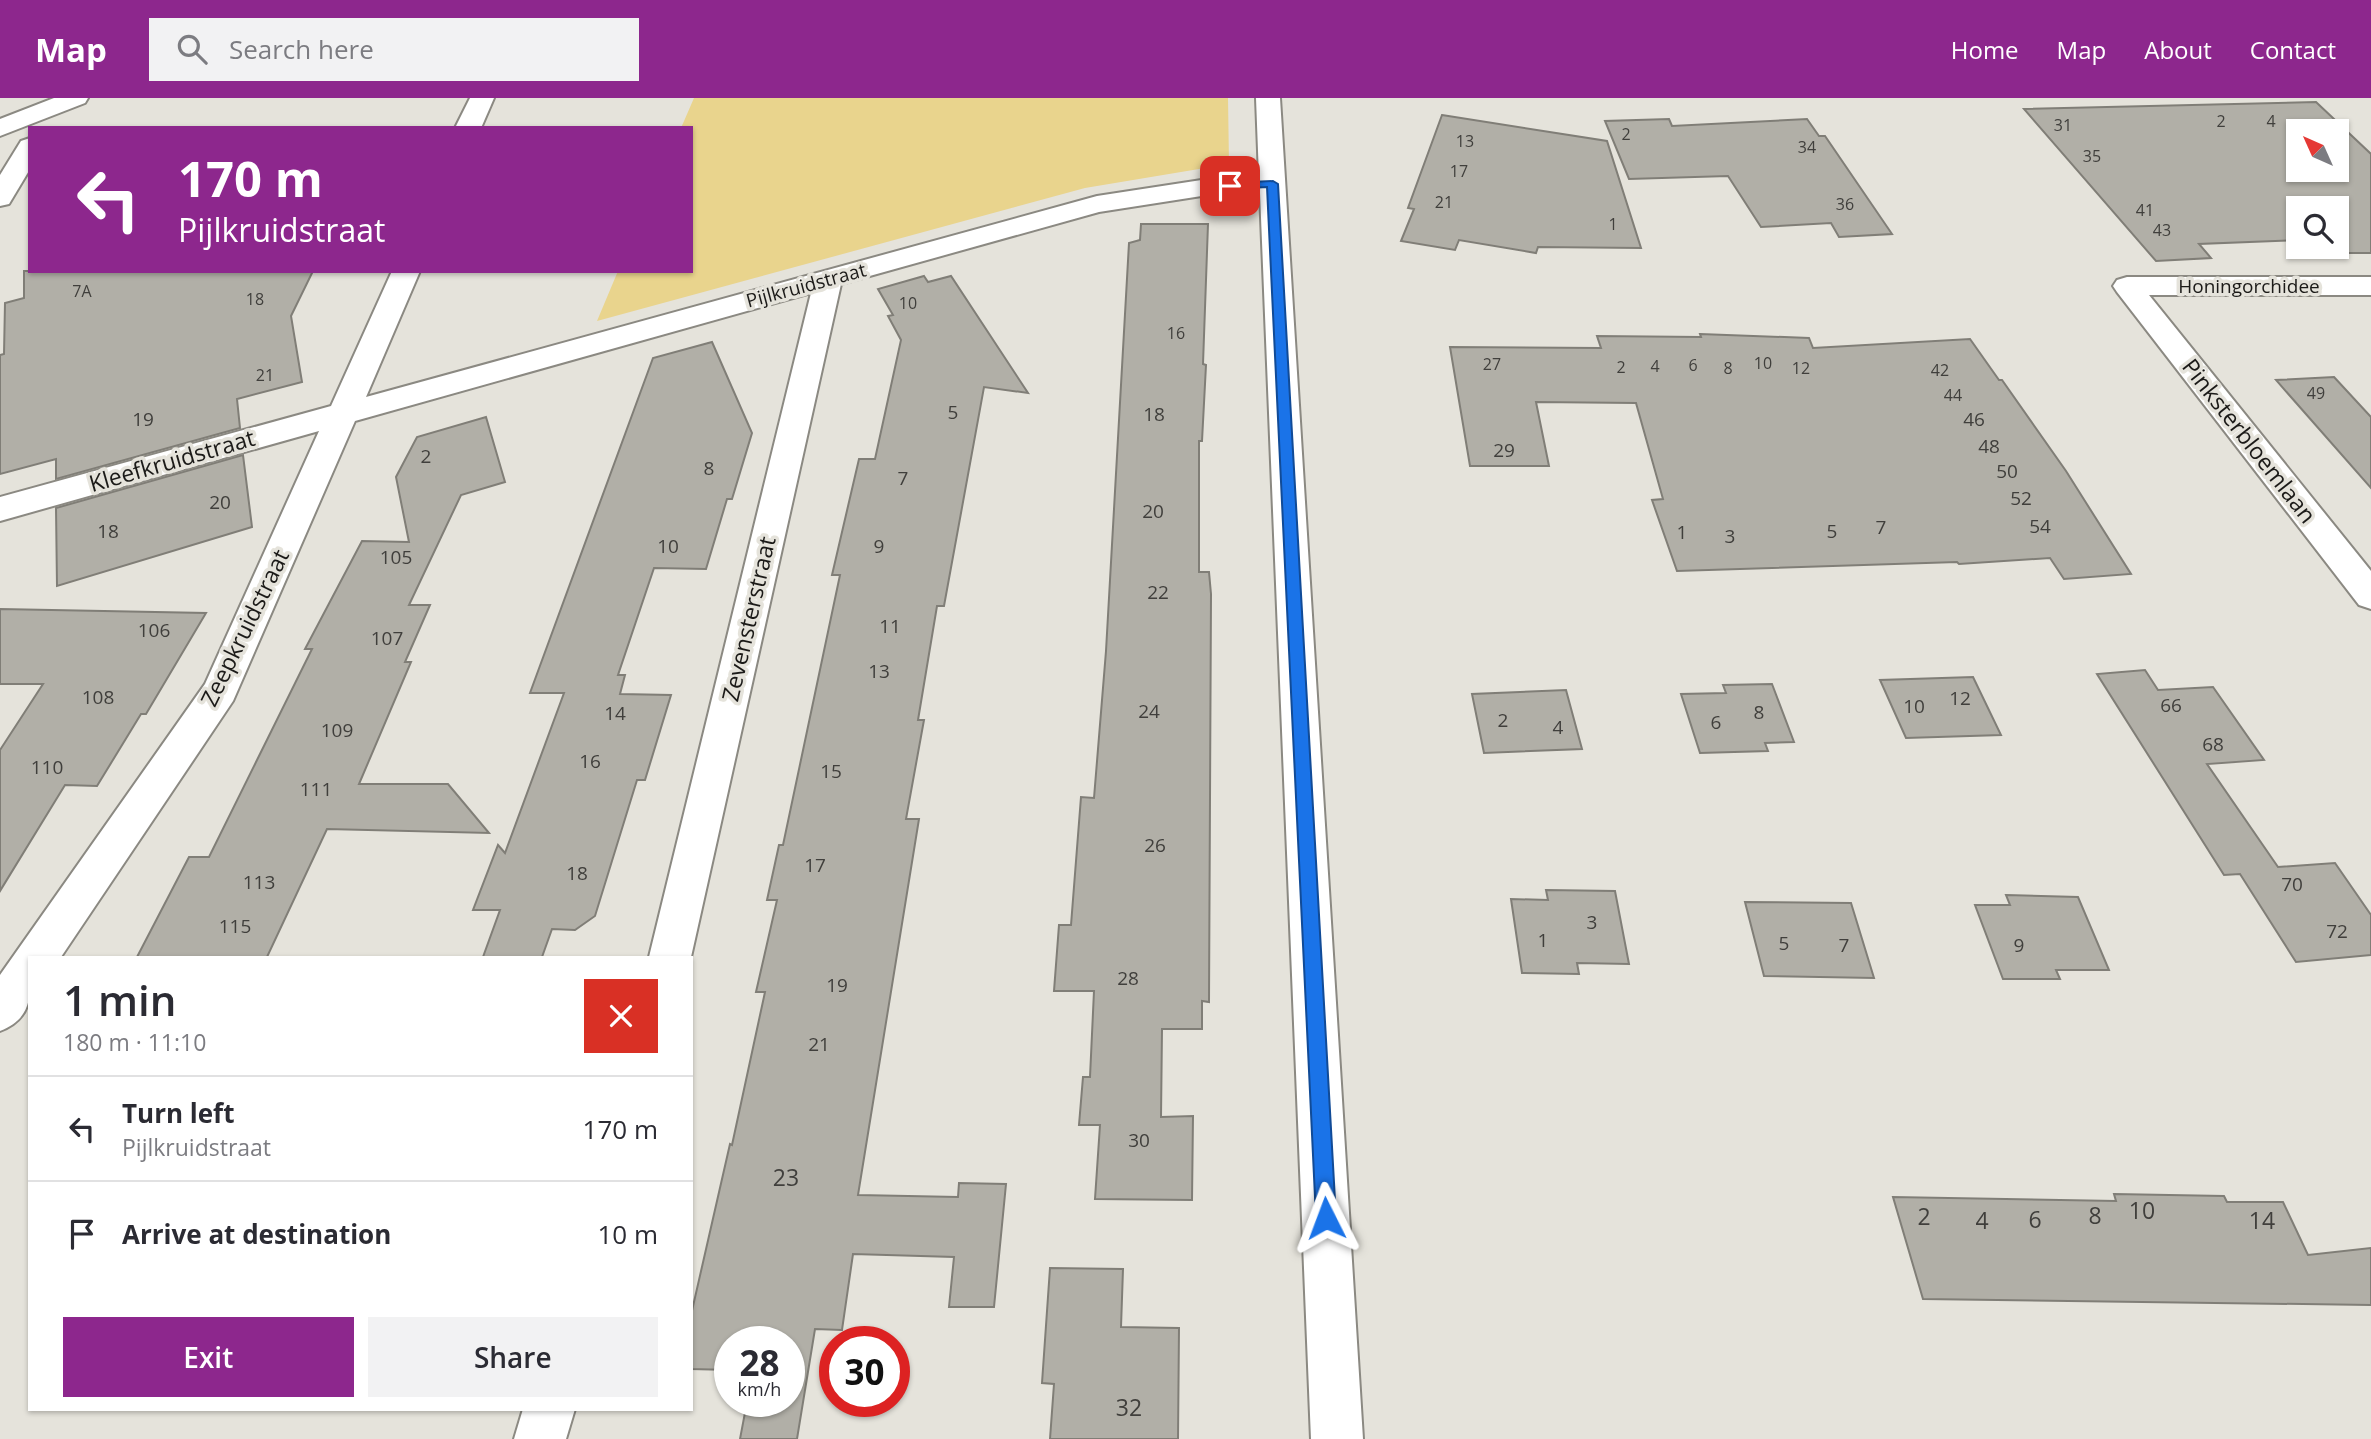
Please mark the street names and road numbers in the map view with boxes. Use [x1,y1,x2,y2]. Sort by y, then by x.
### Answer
street label: Pijlkruidstraat [743,256,869,313]
street label: Honingorchidee [2178,273,2320,299]
street label: Pinksterbloemlaan [2175,351,2324,529]
street label: Kleefkruidstraat [85,421,258,499]
street label: Zevensterstraat [713,533,783,704]
street label: Zeepkruidstraat [192,544,296,711]

